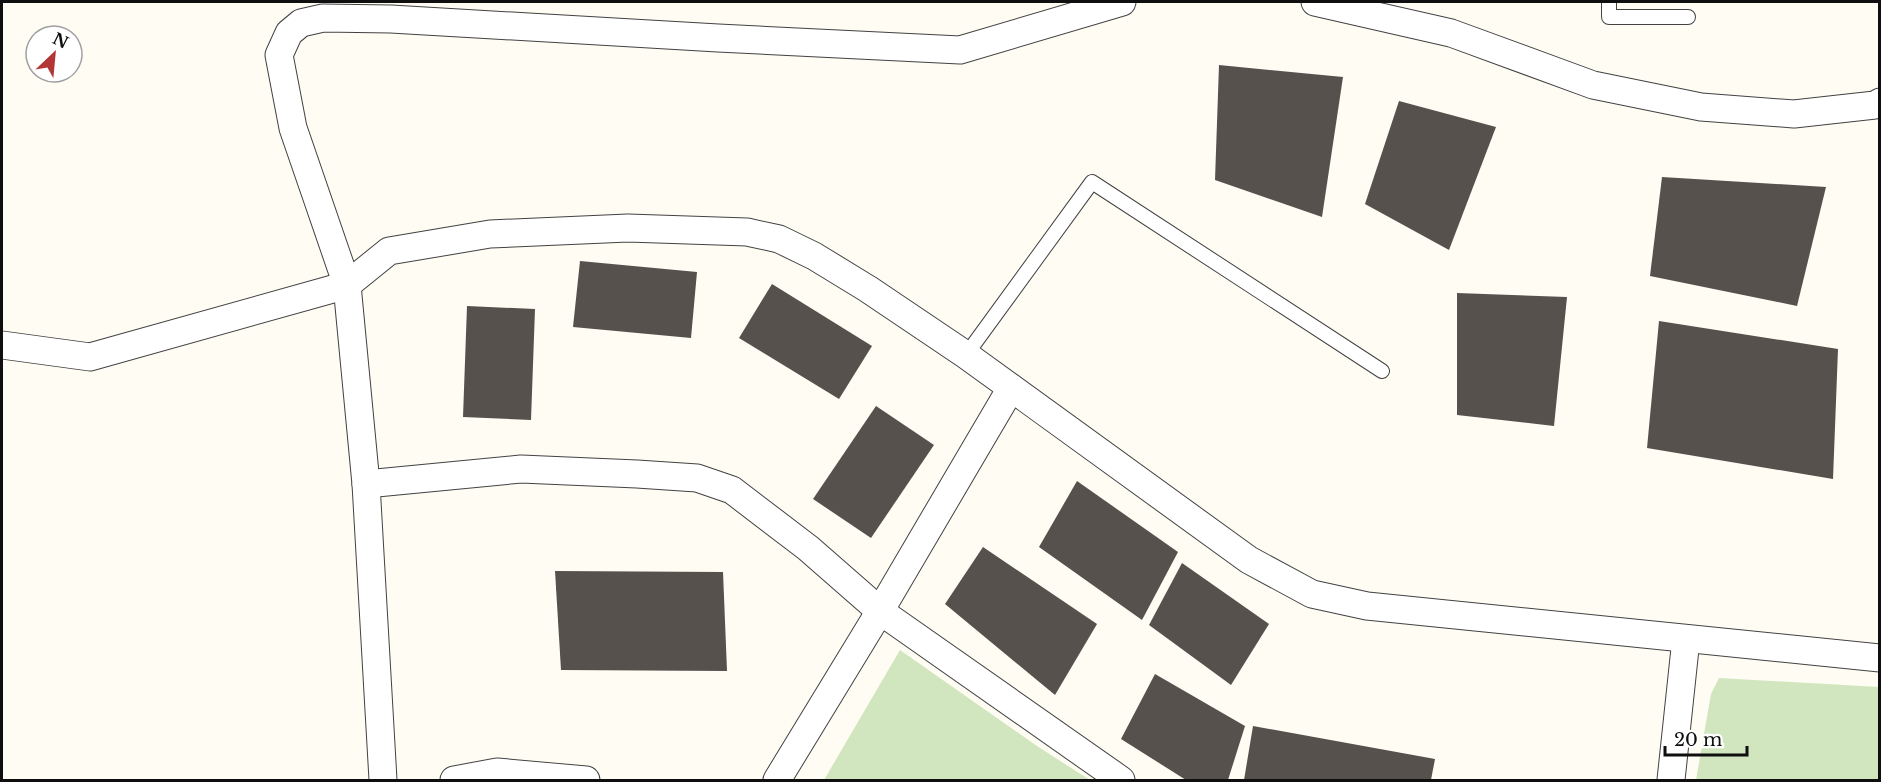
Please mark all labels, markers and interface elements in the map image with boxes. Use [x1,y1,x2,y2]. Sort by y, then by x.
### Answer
north arrow [24,24,84,84]
text: N [49,28,72,53]
scale bar [1665,719,1748,757]
text: 20 m [1674,729,1722,751]

